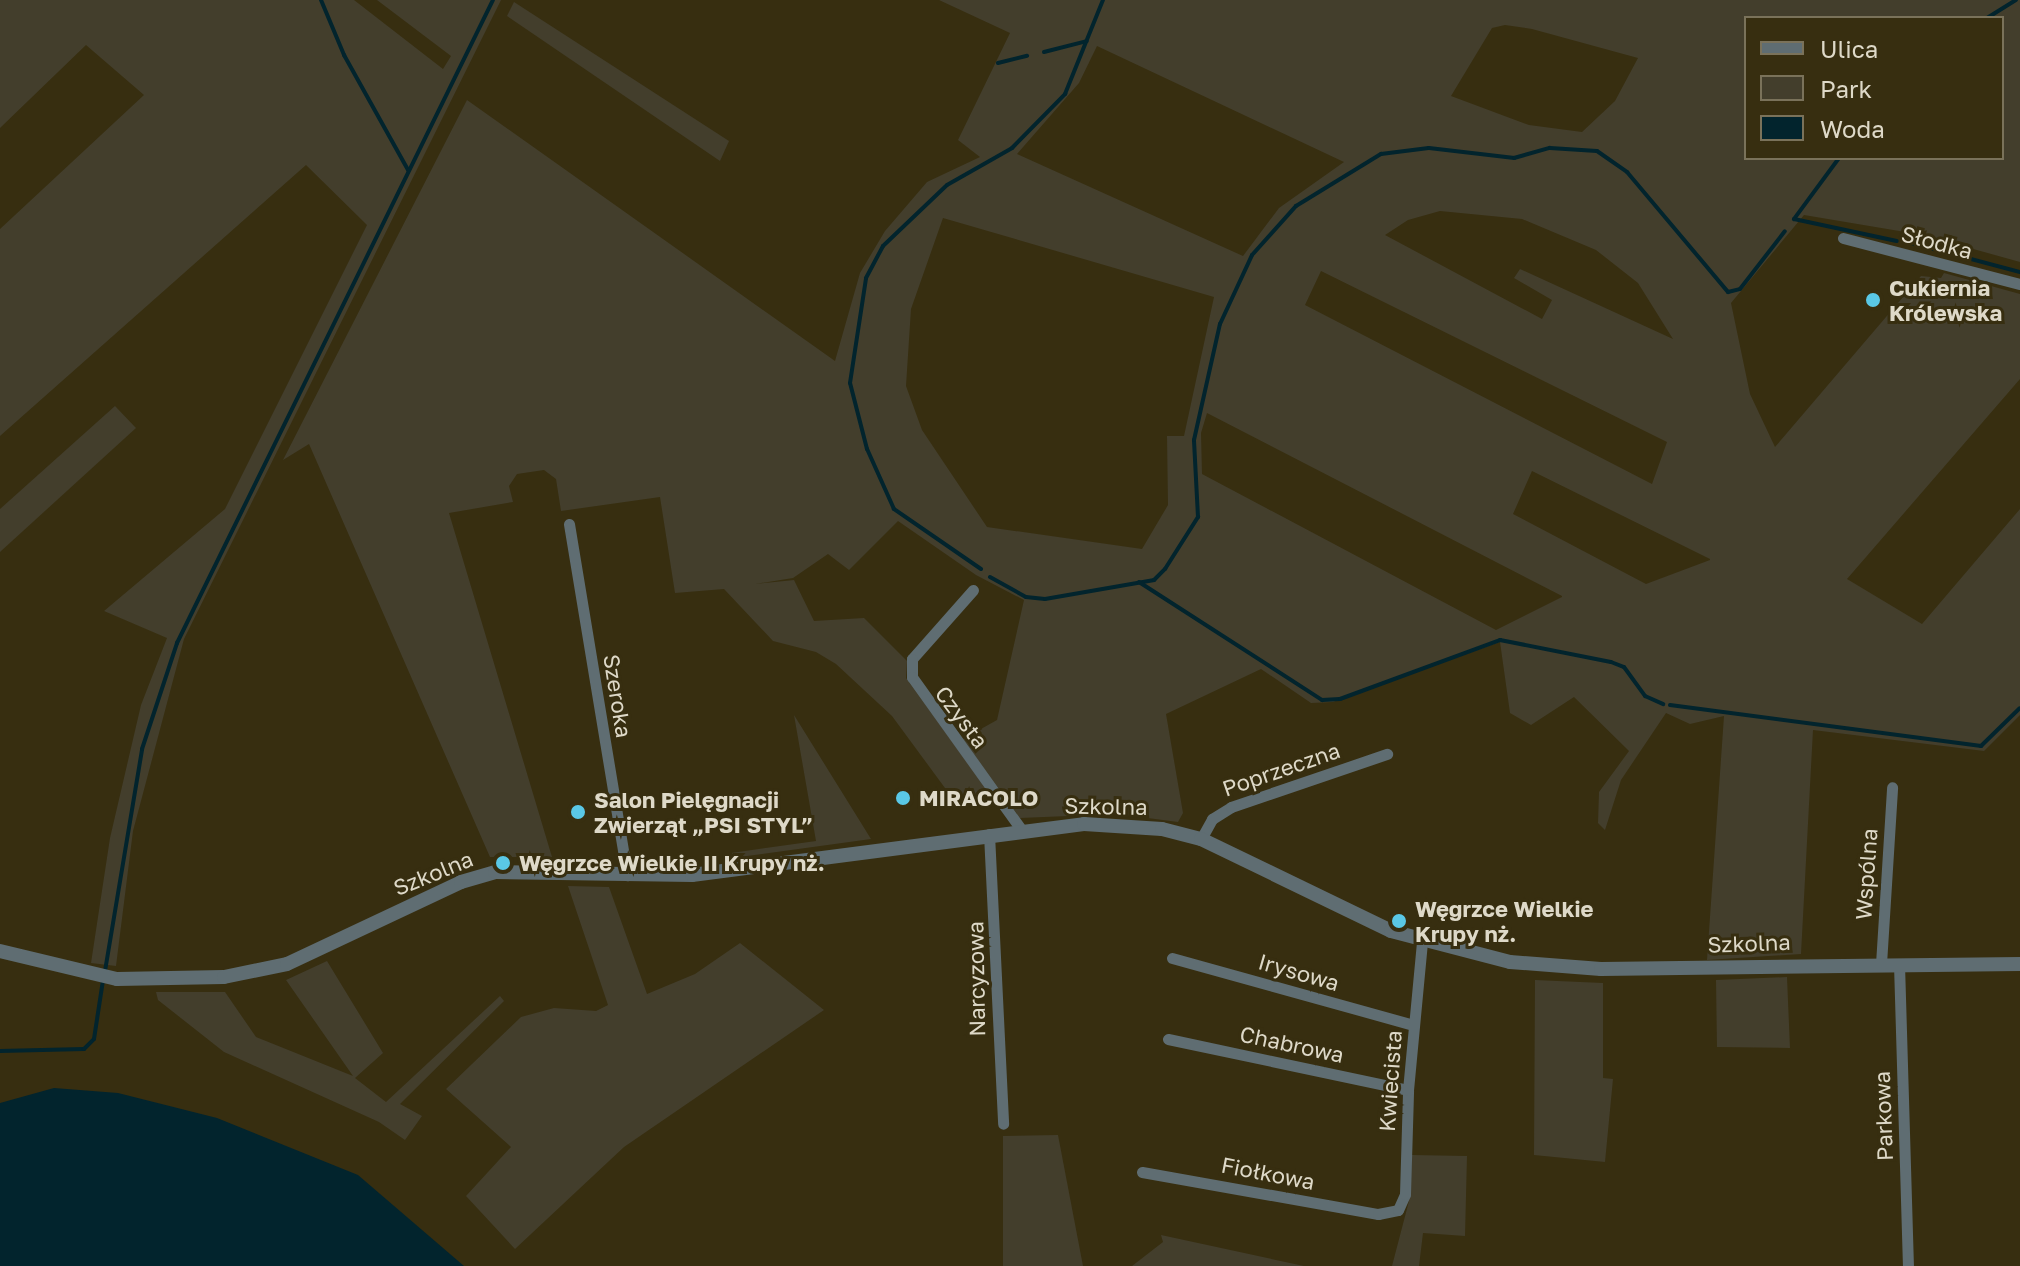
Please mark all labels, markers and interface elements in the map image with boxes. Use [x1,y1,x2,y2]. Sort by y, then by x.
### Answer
legend [1744,16,2004,160]
text: Ulica [1820,34,1878,63]
text: Park [1820,74,1872,103]
text: Woda [1820,114,1885,143]
street label: Słodka [1898,220,1976,264]
place label: Cukiernia Królewska [1889,274,2002,326]
marker: Cukiernia Królewska [1864,291,1882,309]
street label: Szeroka [598,652,638,740]
street label: Czysta [930,681,994,753]
street label: Poprzeczna [1219,737,1343,801]
place label: MIRACOLO [919,785,1038,811]
place label: Salon Pielęgnacji Zwierząt „PSI STYL” [594,786,813,838]
marker: MIRACOLO [894,789,912,807]
street label: Szkolna [1064,792,1148,820]
marker: Salon Pielęgnacji Zwierząt „PSI STYL” [569,803,587,821]
street label: Wspólna [1850,827,1882,921]
street label: Szkolna [389,845,477,901]
place label: Węgrzce Wielkie II Krupy nż. [519,850,825,876]
marker: Węgrzce Wielkie II Krupy nż. [494,854,512,872]
place label: Węgrzce Wielkie Krupy nż. [1415,895,1594,946]
marker: Węgrzce Wielkie Krupy nż. [1390,912,1408,930]
street label: Narcyzowa [962,921,990,1037]
street label: Szkolna [1707,928,1791,958]
street label: Irysowa [1256,948,1342,996]
street label: Chabrowa [1238,1020,1346,1068]
street label: Kwiecista [1373,1029,1407,1133]
street label: Parkowa [1868,1071,1898,1161]
street label: Fiołkowa [1219,1151,1317,1195]

